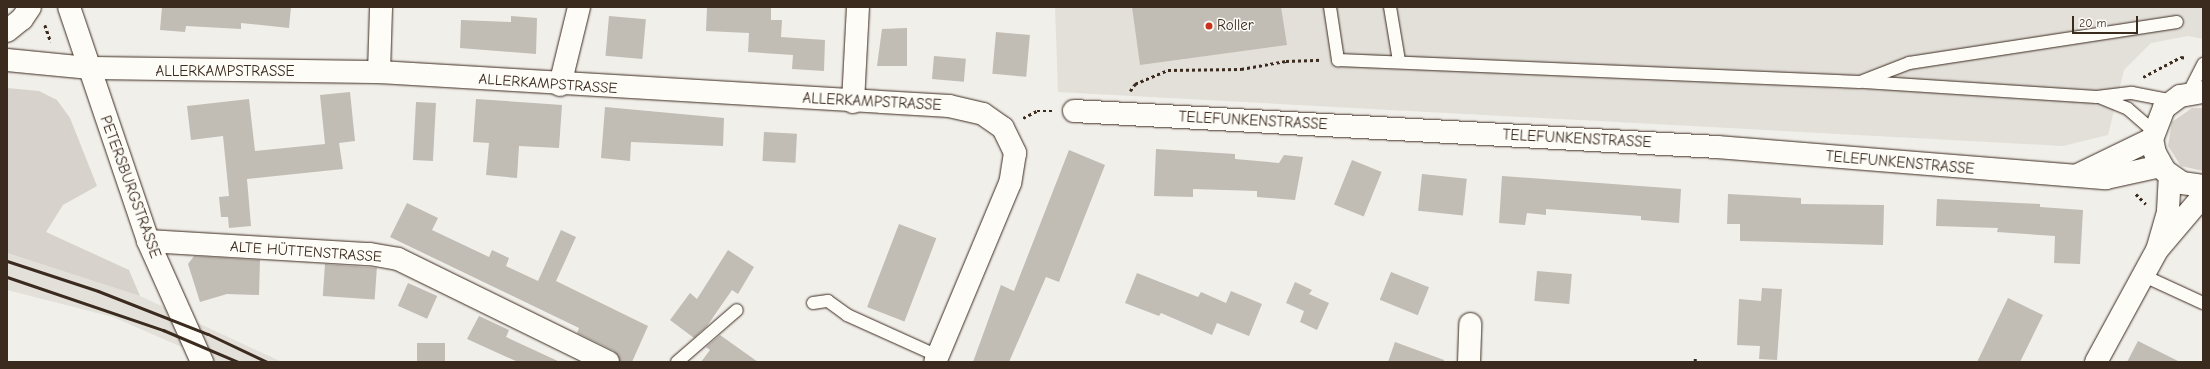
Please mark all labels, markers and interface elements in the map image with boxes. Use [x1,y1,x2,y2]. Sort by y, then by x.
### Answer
scale bar [2074,8,2140,34]
text: 20 m [2079,16,2107,30]
place label: Roller [1217,17,1254,35]
marker: Roller [1204,21,1214,31]
street label: ALLERKAMPSTRASSE [155,63,295,81]
street label: ALLERKAMPSTRASSE [478,70,618,98]
street label: ALLERKAMPSTRASSE [802,89,942,115]
street label: TELEFUNKENSTRASSE [1178,108,1328,134]
street label: PETERSBURGSTRASSE [96,113,164,261]
street label: TELEFUNKENSTRASSE [1502,126,1652,152]
street label: TELEFUNKENSTRASSE [1825,148,1975,178]
street label: ALTE HÜTTENSTRASSE [229,238,383,266]

